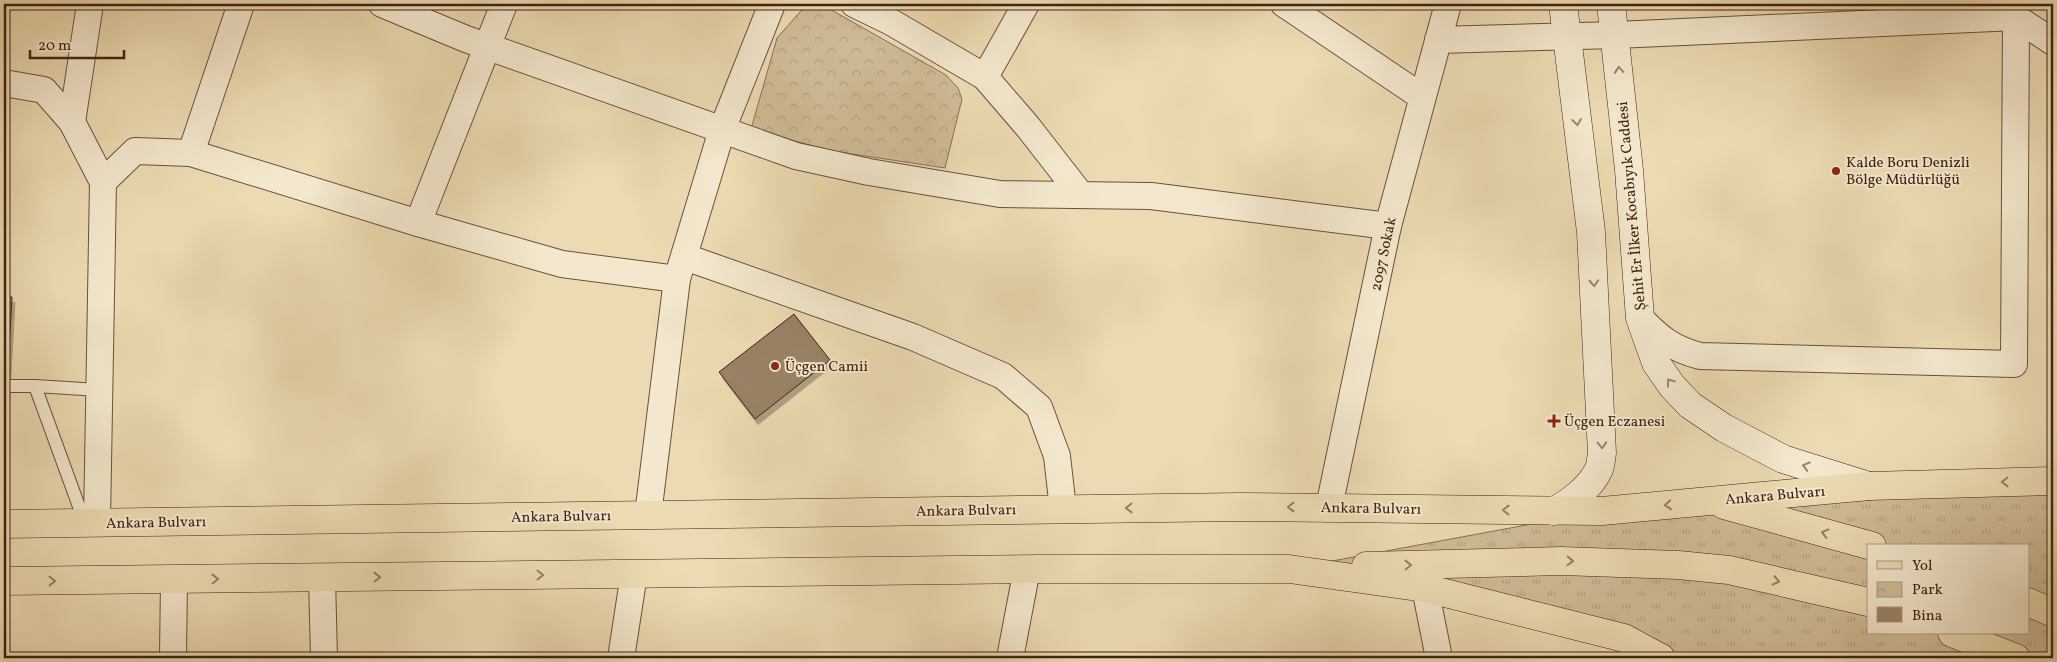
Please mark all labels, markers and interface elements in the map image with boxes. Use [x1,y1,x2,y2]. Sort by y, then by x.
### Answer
scale bar [30,28,124,60]
text: 20 m [38,36,71,57]
one-way arrow [1614,66,1625,74]
street label: Şehit Er İlker Kocabıyık Caddesi [1613,100,1652,311]
one-way arrow [1571,118,1582,126]
place label: Kalde Boru Denizli Bölge Müdürlüğü [1846,153,1970,191]
marker: Kalde Boru Denizli Bölge Müdürlüğü [1830,165,1842,177]
street label: 2097 Sokak [1366,215,1403,293]
one-way arrow [1588,279,1599,287]
place label: Üçgen Camii [785,357,868,378]
marker: Üçgen Camii [769,360,781,372]
one-way arrow [1667,379,1675,388]
place label: Üçgen Eczanesi [1564,412,1665,433]
marker: Üçgen Eczanesi [1548,415,1560,427]
one-way arrow [1597,442,1607,450]
one-way arrow [1802,462,1810,472]
one-way arrow [2000,477,2008,487]
street label: Ankara Bulvarı [1724,482,1826,511]
street label: Ankara Bulvarı [1321,498,1421,521]
one-way arrow [1664,499,1672,510]
street label: Ankara Bulvarı [916,500,1016,523]
one-way arrow [1287,502,1294,512]
one-way arrow [1124,503,1132,513]
one-way arrow [1502,505,1510,515]
street label: Ankara Bulvarı [511,506,611,529]
street label: Ankara Bulvarı [106,512,206,535]
one-way arrow [1821,528,1829,539]
legend [1867,544,2030,634]
one-way arrow [1567,556,1575,566]
text: Yol [1912,556,1932,577]
one-way arrow [1404,560,1412,570]
one-way arrow [536,570,544,580]
one-way arrow [374,572,382,582]
one-way arrow [212,574,219,584]
one-way arrow [49,575,57,586]
one-way arrow [1772,575,1781,586]
text: Park [1912,580,1943,601]
text: Bina [1912,606,1942,627]

